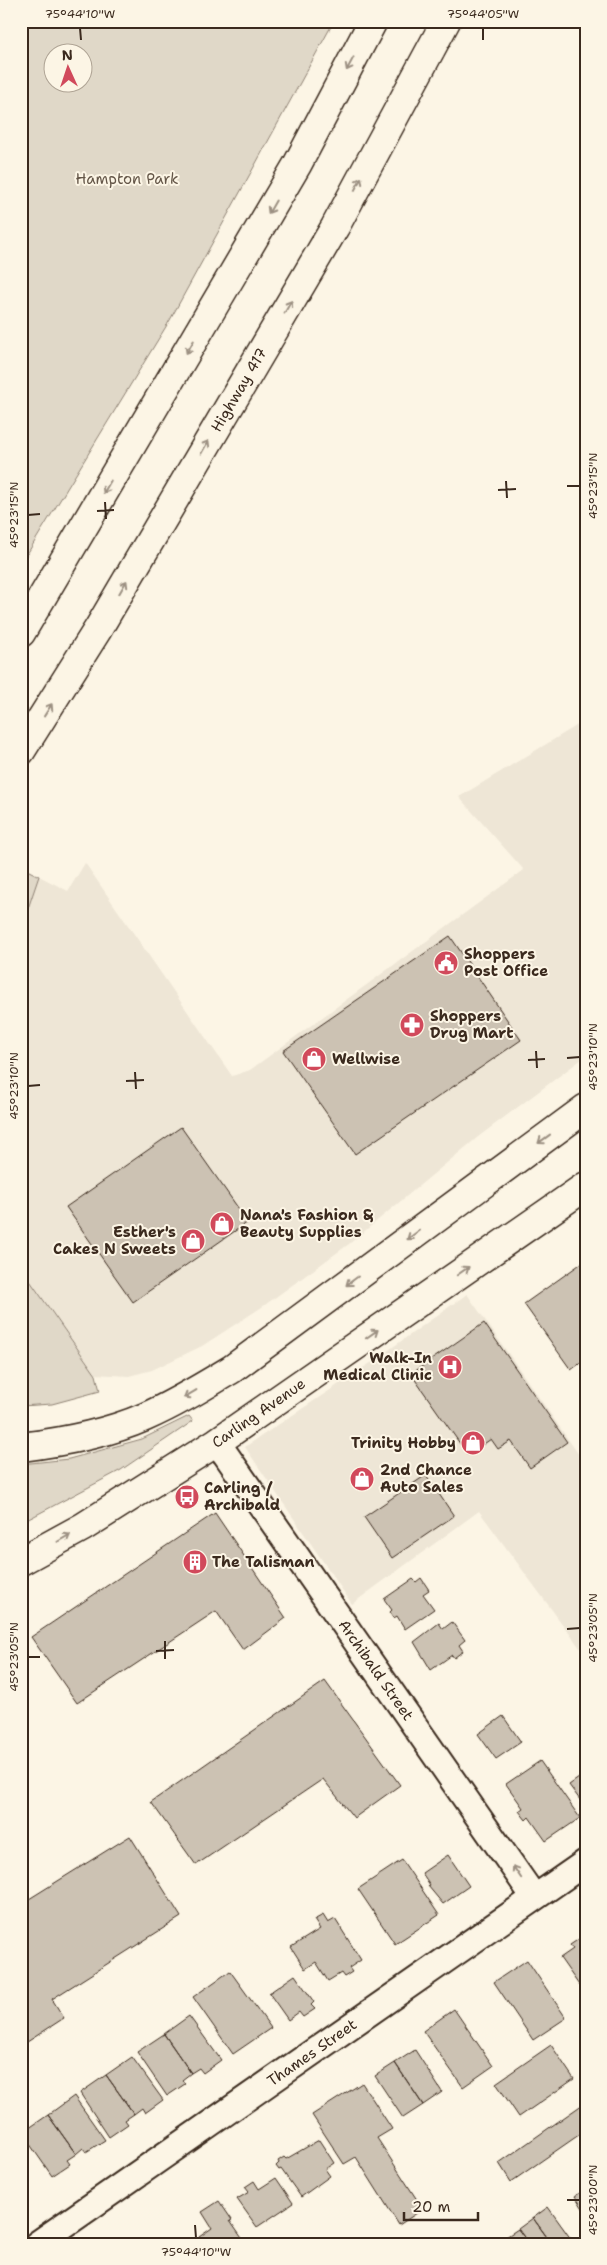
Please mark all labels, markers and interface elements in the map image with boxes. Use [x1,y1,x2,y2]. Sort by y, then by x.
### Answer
text: 75°44'10"W [45,6,115,22]
text: 75°44'05"W [447,6,519,22]
north arrow [42,42,92,92]
text: N [61,46,73,64]
one-way arrow [345,57,355,71]
park label: Hampton Park [75,169,179,189]
one-way arrow [354,177,363,192]
one-way arrow [267,199,277,214]
one-way arrow [283,301,293,315]
one-way arrow [184,339,194,353]
street label: Highway 417 [206,344,272,436]
one-way arrow [201,441,211,455]
text: 45°23'15"N [585,453,601,519]
one-way arrow [102,479,112,493]
text: 45°23'15"N [6,482,22,548]
one-way arrow [118,580,128,595]
one-way arrow [43,703,53,717]
place label: Shoppers Post Office [464,944,548,981]
public building icon: Shoppers Post Office [433,950,459,976]
place label: Shoppers Drug Mart [430,1006,514,1043]
pharmacy icon: Shoppers Drug Mart [399,1012,425,1038]
text: 45°23'10"N [585,1023,601,1091]
shop icon: Wellwise [301,1046,327,1072]
place label: Wellwise [332,1049,400,1069]
text: 45°23'10"N [6,1052,22,1120]
one-way arrow [537,1134,551,1144]
place label: Nana's Fashion & Beauty Supplies [240,1205,374,1242]
shop icon: Nana's Fashion & Beauty Supplies [209,1211,235,1237]
place label: Esther's Cakes N Sweets [53,1222,176,1259]
shop icon: Esther's Cakes N Sweets [180,1228,206,1254]
one-way arrow [407,1230,420,1241]
one-way arrow [456,1266,470,1276]
one-way arrow [346,1275,359,1286]
one-way arrow [365,1329,379,1339]
place label: Walk-In Medical Clinic [323,1348,432,1385]
hospital icon: Walk-In Medical Clinic [437,1354,463,1380]
street label: Carling Avenue [208,1374,309,1453]
one-way arrow [184,1389,198,1399]
shop icon: Trinity Hobby [460,1430,486,1456]
place label: Trinity Hobby [351,1433,456,1453]
place label: 2nd Chance Auto Sales [380,1460,472,1497]
shop icon: 2nd Chance Auto Sales [349,1466,375,1492]
place label: Carling / Archibald [204,1478,280,1515]
bus stop icon: Carling / Archibald [174,1484,200,1510]
one-way arrow [57,1532,71,1542]
building icon: The Talisman [182,1549,208,1575]
place label: The Talisman [212,1552,315,1572]
text: 45°23'05"N [585,1593,601,1663]
street label: Archibald Street [334,1616,418,1724]
text: 45°23'05"N [6,1622,22,1692]
one-way arrow [512,1865,522,1879]
street label: Thames Street [263,2014,361,2091]
text: 45°23'00"N [585,2165,601,2235]
scale bar [404,2190,478,2222]
text: 20 m [412,2197,451,2217]
text: 75°44'10"W [161,2244,231,2260]

